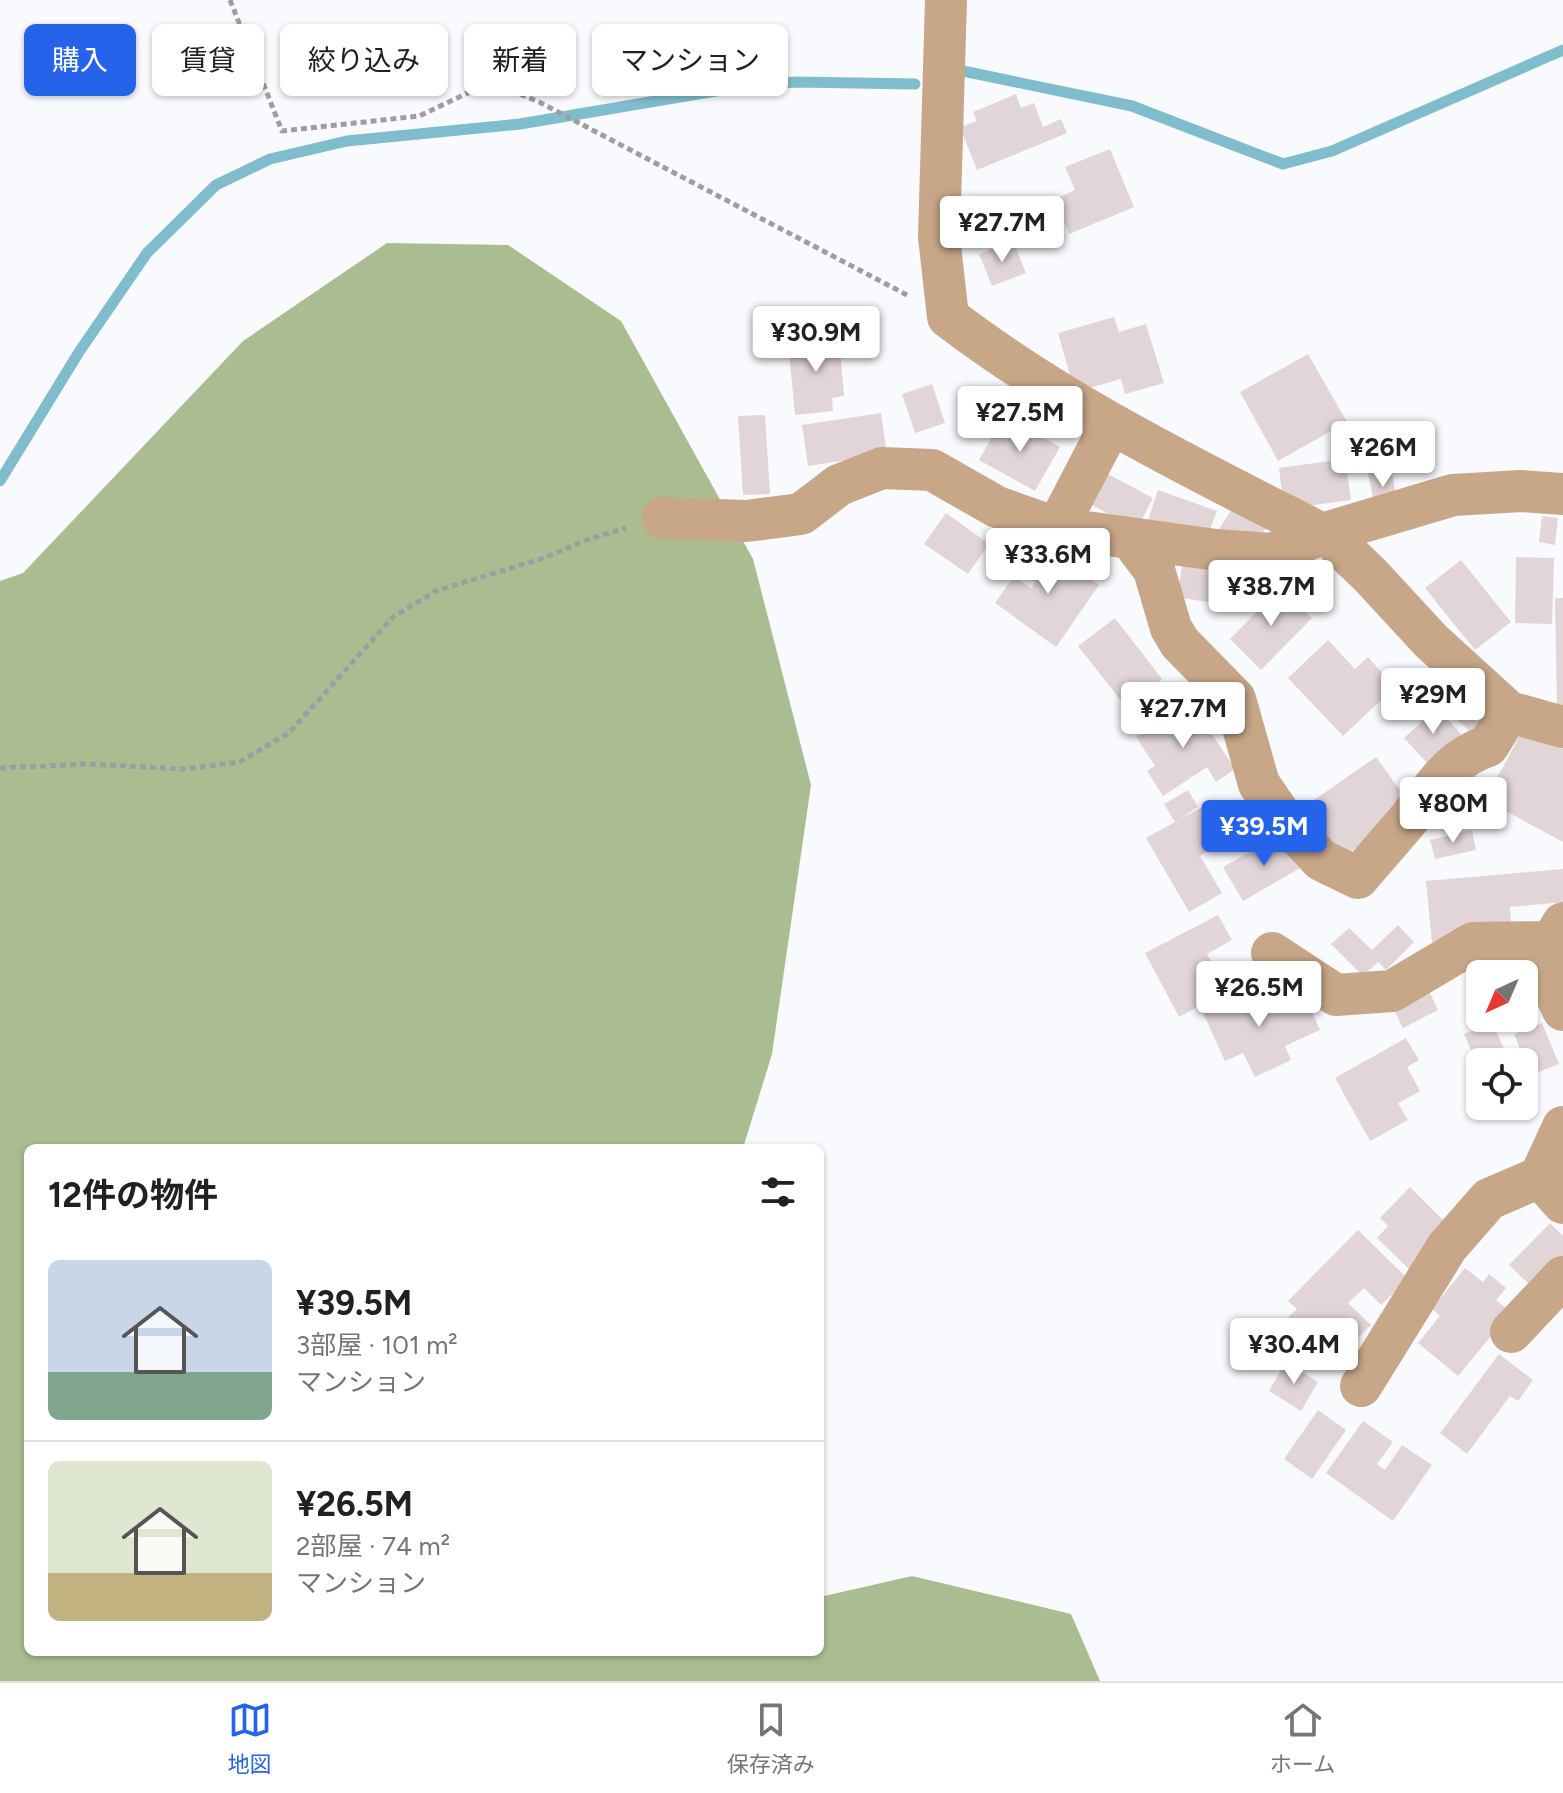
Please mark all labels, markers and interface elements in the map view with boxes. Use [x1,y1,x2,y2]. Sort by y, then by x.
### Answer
chip: 購入 [24,24,136,96]
chip: 賃貸 [152,24,264,96]
chip: 絞り込み [280,24,448,96]
chip: 新着 [464,24,576,96]
chip: マンション [592,24,788,96]
pin: ¥27.7M [937,196,1067,264]
text: ¥27.7M [958,206,1046,238]
pin: ¥30.9M [751,306,881,374]
text: ¥30.9M [771,316,861,348]
pin: ¥27.5M [955,386,1085,454]
text: ¥27.5M [976,396,1064,428]
pin: ¥26M [1336,421,1430,489]
text: ¥26M [1349,431,1417,463]
pin: ¥33.6M [983,528,1113,596]
text: ¥33.6M [1004,538,1092,570]
pin: ¥38.7M [1206,560,1336,628]
text: ¥38.7M [1226,570,1316,602]
pin: ¥29M [1386,668,1480,736]
text: ¥29M [1399,678,1467,710]
pin: ¥27.7M [1118,682,1248,750]
text: ¥27.7M [1139,692,1227,724]
pin: ¥80M [1406,777,1500,845]
text: ¥80M [1418,787,1488,819]
pin: ¥39.5M [1199,800,1329,868]
text: ¥39.5M [1220,810,1308,842]
north arrow [1466,960,1538,1032]
map controls [1466,960,1538,1120]
pin: ¥26.5M [1194,961,1324,1029]
text: ¥26.5M [1214,971,1304,1003]
button: locate [1466,1048,1538,1120]
icon: filters [756,1170,800,1214]
text: 12件の物件 [48,1175,218,1216]
text: ¥39.5M [296,1283,412,1324]
icon: home [112,1292,208,1388]
pin: ¥30.4M [1229,1318,1359,1386]
text: ¥30.4M [1248,1328,1340,1360]
text: 3部屋 · 101 m² [296,1329,458,1361]
text: マンション [296,1366,426,1398]
text: ¥26.5M [296,1484,413,1525]
icon: home [112,1493,208,1589]
text: 2部屋 · 74 m² [296,1530,450,1562]
text: マンション [296,1567,426,1599]
tab: 地図 [228,1698,272,1778]
tab: 保存済み [727,1698,815,1778]
tab: ホーム [1270,1698,1335,1778]

